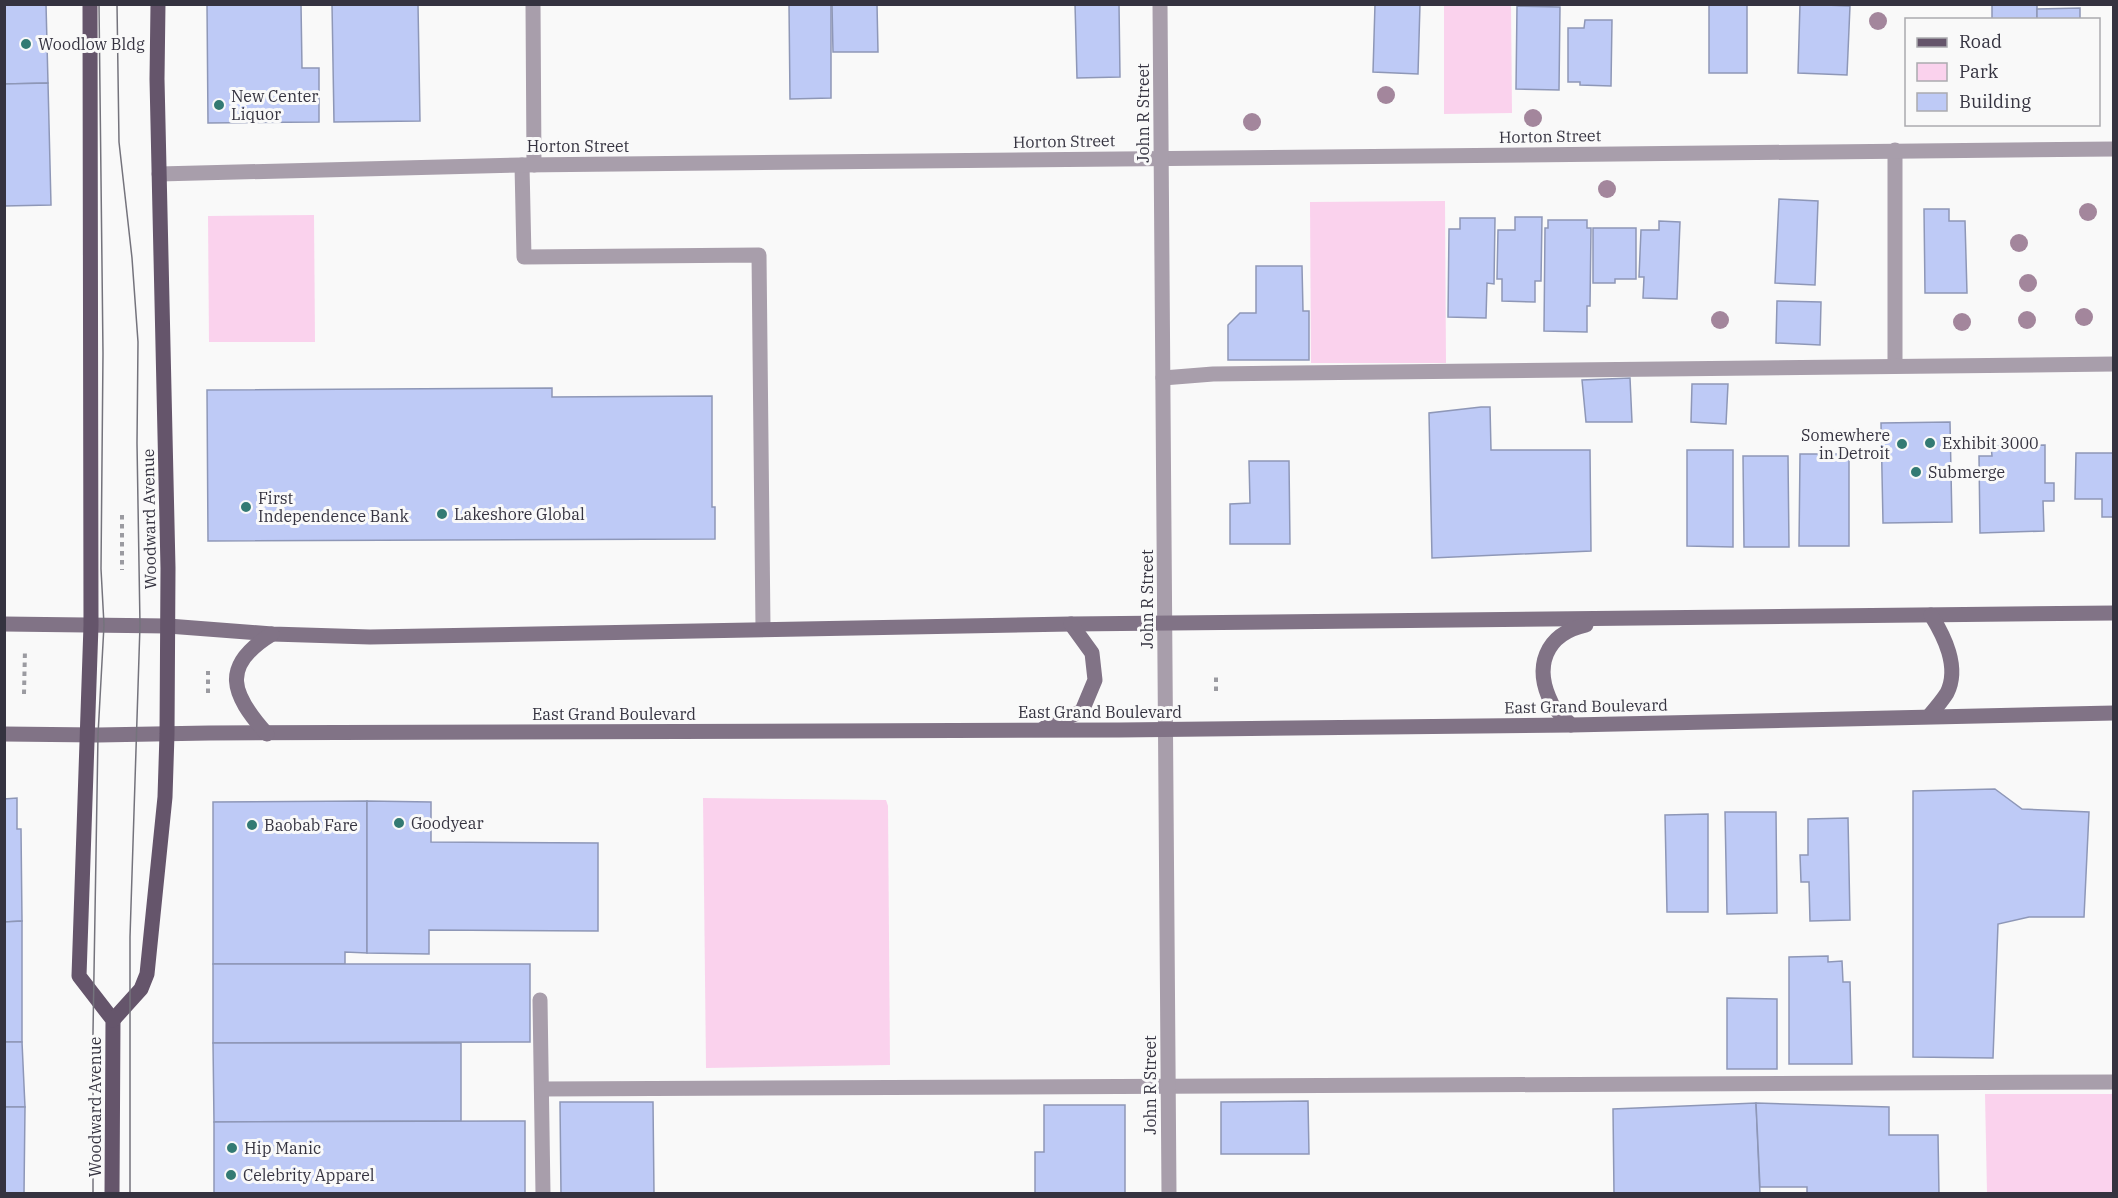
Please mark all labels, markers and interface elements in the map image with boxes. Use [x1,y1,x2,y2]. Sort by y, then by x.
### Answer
legend [1905,18,2100,126]
text: Road [1959,30,2002,53]
place label: Woodlow Bldg [38,34,145,54]
marker: Woodlow Bldg [19,37,33,51]
text: Park [1959,60,1999,83]
street label: John R Street [1133,63,1153,163]
place label: New Center Liquor [231,86,318,124]
text: Building [1959,90,2031,113]
marker: New Center Liquor [212,98,226,112]
street label: Horton Street [1499,125,1602,147]
street label: Horton Street [1013,130,1116,152]
street label: Horton Street [527,136,630,156]
place label: Somewhere in Detroit [1801,425,1890,463]
place label: Exhibit 3000 [1942,433,2039,453]
marker: Exhibit 3000 [1923,436,1937,450]
marker: Somewhere in Detroit [1895,437,1909,451]
street label: Woodward Avenue [138,448,160,590]
place label: Submerge [1928,462,2005,482]
marker: Submerge [1909,465,1923,479]
place label: First Independence Bank [258,488,409,526]
marker: First Independence Bank [239,500,253,514]
place label: Lakeshore Global [454,504,585,524]
marker: Lakeshore Global [435,507,449,521]
street label: John R Street [1137,549,1157,649]
street label: East Grand Boulevard [1504,695,1668,717]
street label: East Grand Boulevard [1018,702,1182,722]
street label: East Grand Boulevard [532,704,696,724]
place label: Goodyear [411,813,484,833]
place label: Baobab Fare [264,815,358,835]
marker: Goodyear [392,816,406,830]
marker: Baobab Fare [245,818,259,832]
street label: John R Street [1140,1035,1160,1135]
street label: Woodward Avenue [85,1037,105,1177]
place label: Hip Manic [244,1138,321,1158]
marker: Hip Manic [225,1141,239,1155]
place label: Celebrity Apparel [243,1165,375,1185]
marker: Celebrity Apparel [224,1168,238,1182]

